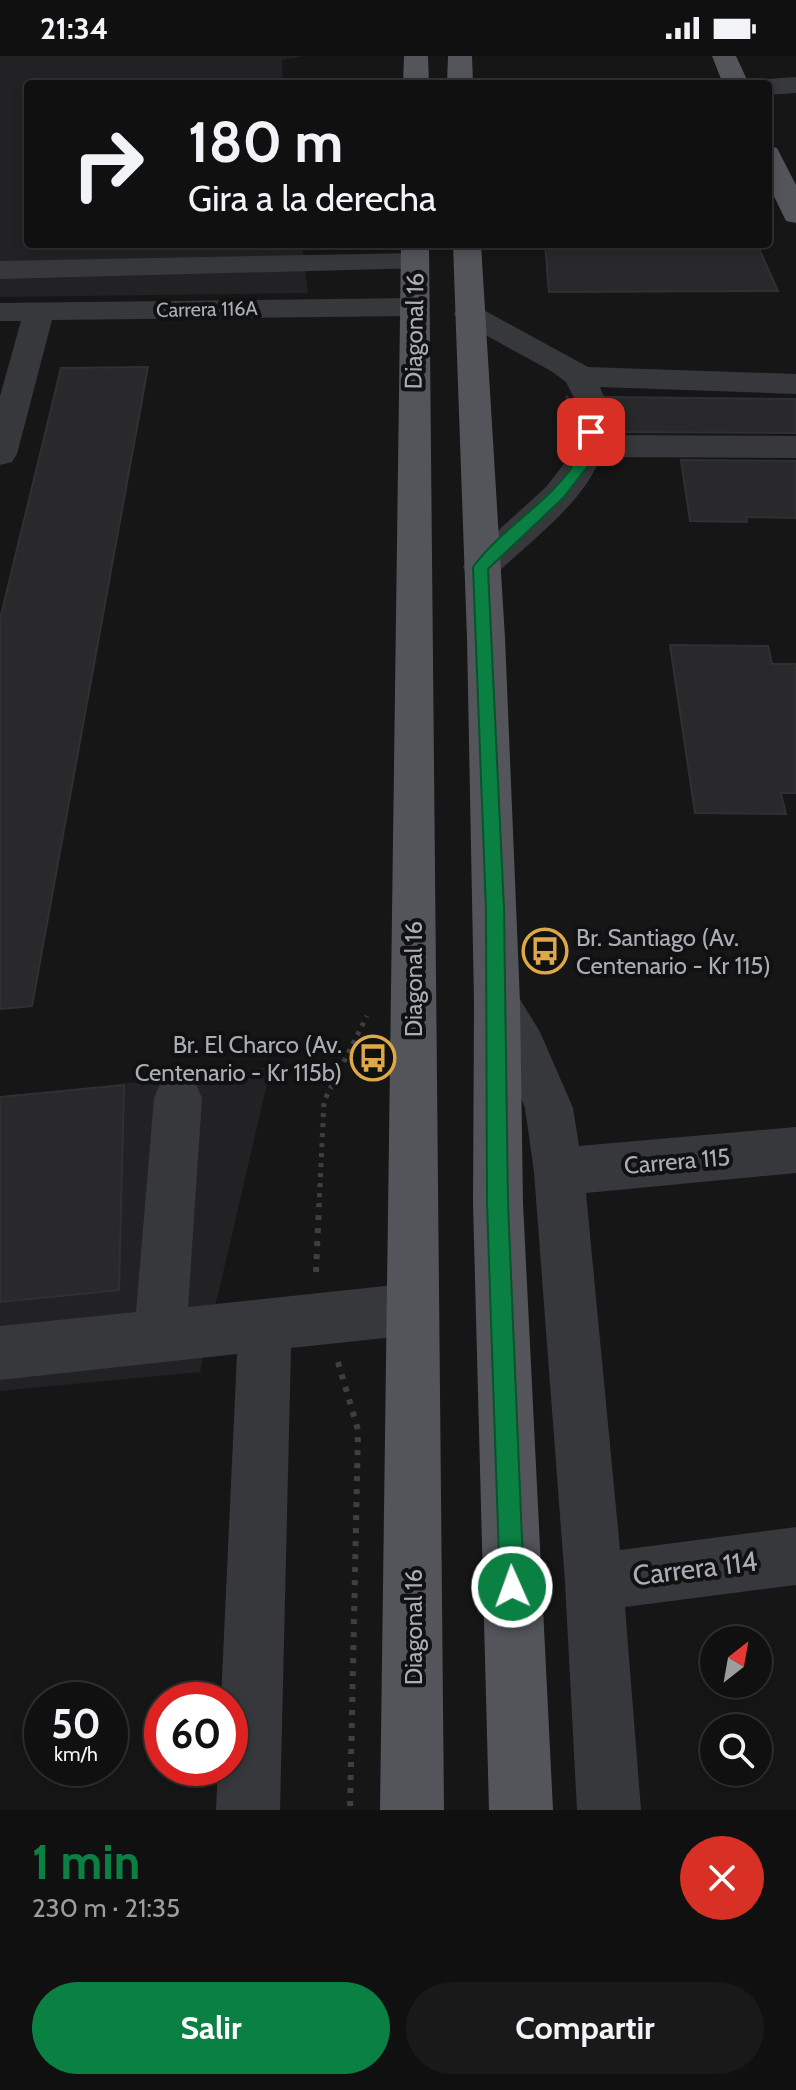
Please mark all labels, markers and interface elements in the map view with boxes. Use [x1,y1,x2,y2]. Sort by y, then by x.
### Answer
text: 21:34 [40,10,108,47]
text: 180 m [188,108,343,176]
icon: right [56,112,160,216]
text: Gira a la derecha [188,176,436,220]
street label: Diagonal 16 [398,273,430,389]
street label: Carrera 116A [156,296,259,322]
pin [557,398,625,466]
icon: arrive [569,410,613,454]
street label: Diagonal 16 [399,921,428,1037]
place label: Br. Santiago (Av. Centenario - Kr 115) [576,923,771,980]
bus stop icon: Br. Santiago (Av. Centenario - Kr 115) [521,927,569,975]
place label: Br. El Charco (Av. Centenario - Kr 115b) [135,1030,342,1087]
bus stop icon: Br. El Charco (Av. Centenario - Kr 115b) [349,1034,397,1082]
street label: Carrera 115 [623,1142,731,1180]
street label: Carrera 114 [631,1543,759,1593]
position arrow [470,1545,554,1629]
street label: Diagonal 16 [399,1569,428,1685]
north arrow [700,1626,772,1698]
map controls [700,1626,772,1786]
speed limit sign: 60 [144,1682,248,1786]
text: 50 [51,1699,101,1748]
button: search [700,1714,772,1786]
text: km/h [54,1742,98,1766]
text: 1 min [32,1833,140,1891]
button: close [680,1836,764,1920]
text: 230 m · 21:35 [32,1892,180,1924]
button: Salir [32,1982,390,2074]
button: Compartir [406,1982,764,2074]

